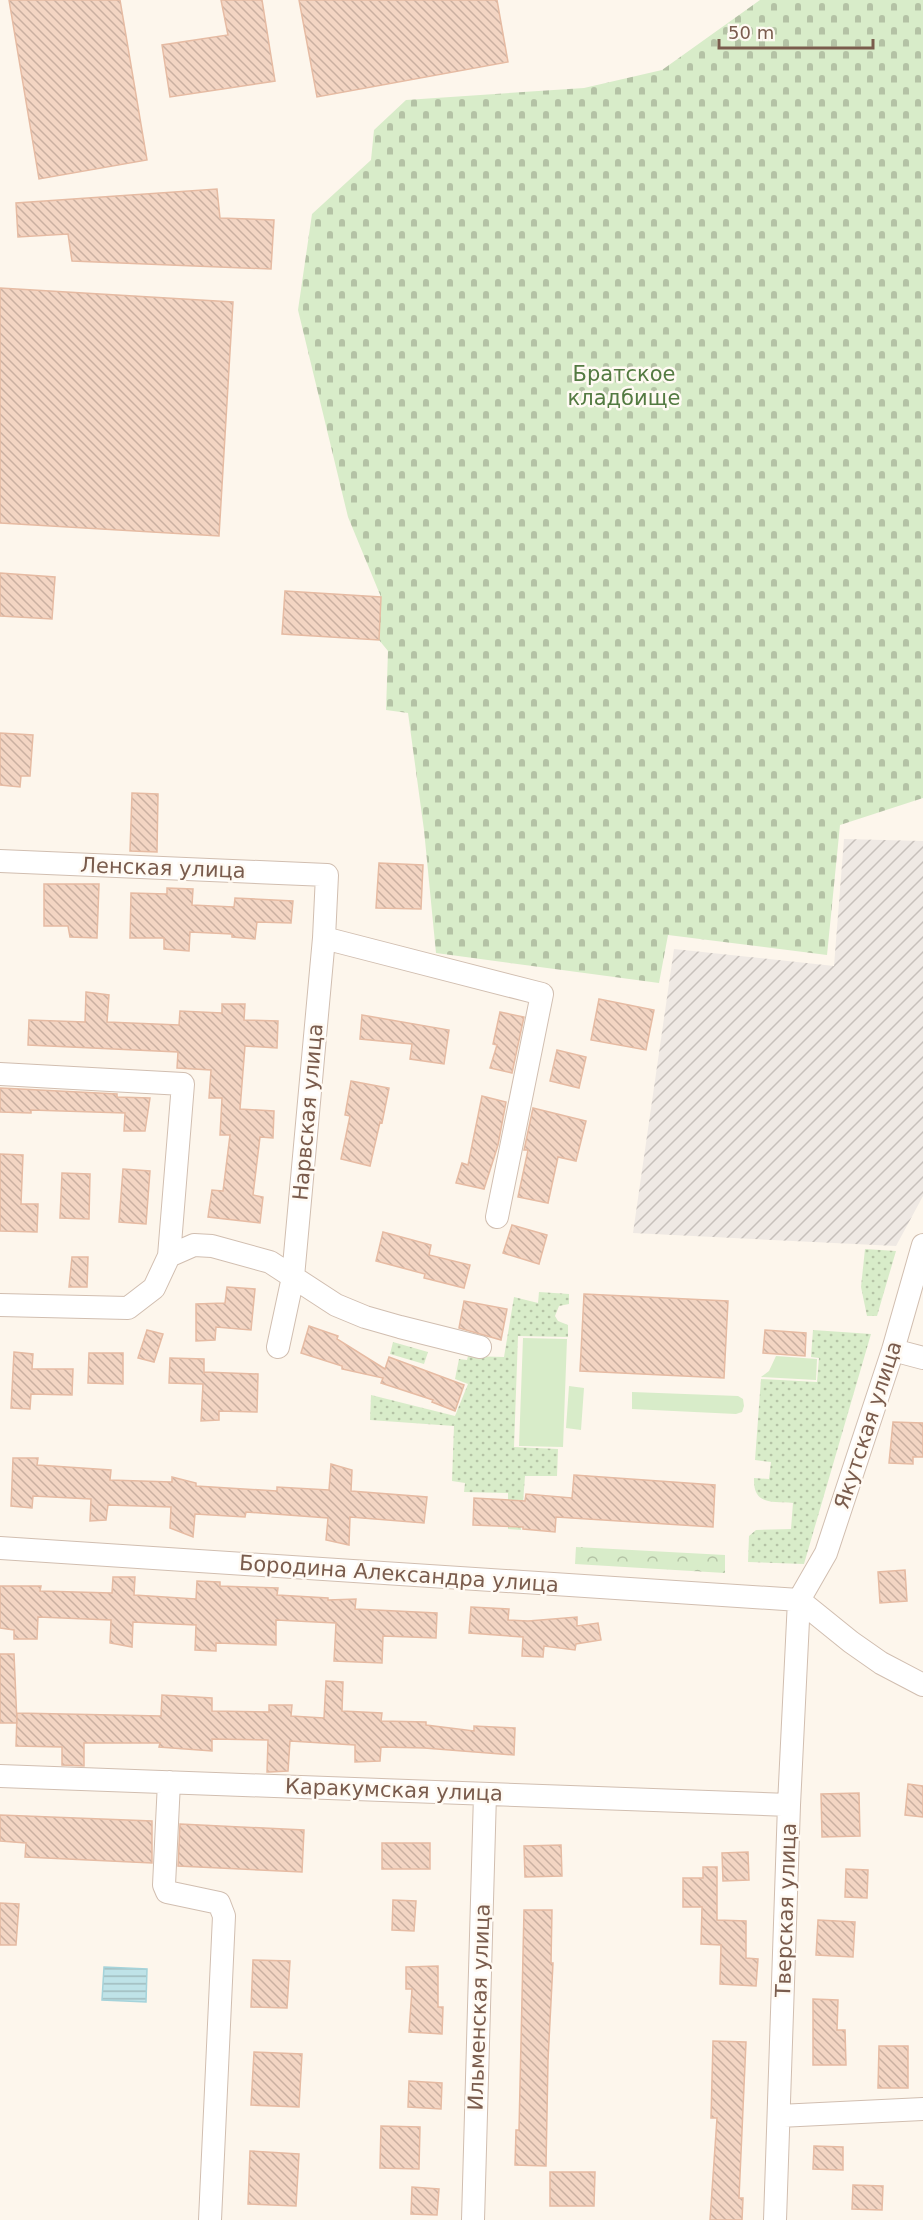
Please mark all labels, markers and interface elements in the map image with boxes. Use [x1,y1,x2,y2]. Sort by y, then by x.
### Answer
scale bar [719,12,874,50]
text: 50 m [728,22,774,43]
park label: Братское кладбище [568,362,680,410]
street label: Ленская улица [80,853,246,883]
street label: Нарвская улица [288,1023,328,1201]
street label: Якутская улица [830,1338,906,1512]
street label: Бородина Александра улица [238,1551,560,1597]
street label: Каракумская улица [285,1774,503,1806]
street label: Тверская улица [771,1822,801,1999]
street label: Ильменская улица [463,1903,495,2111]

